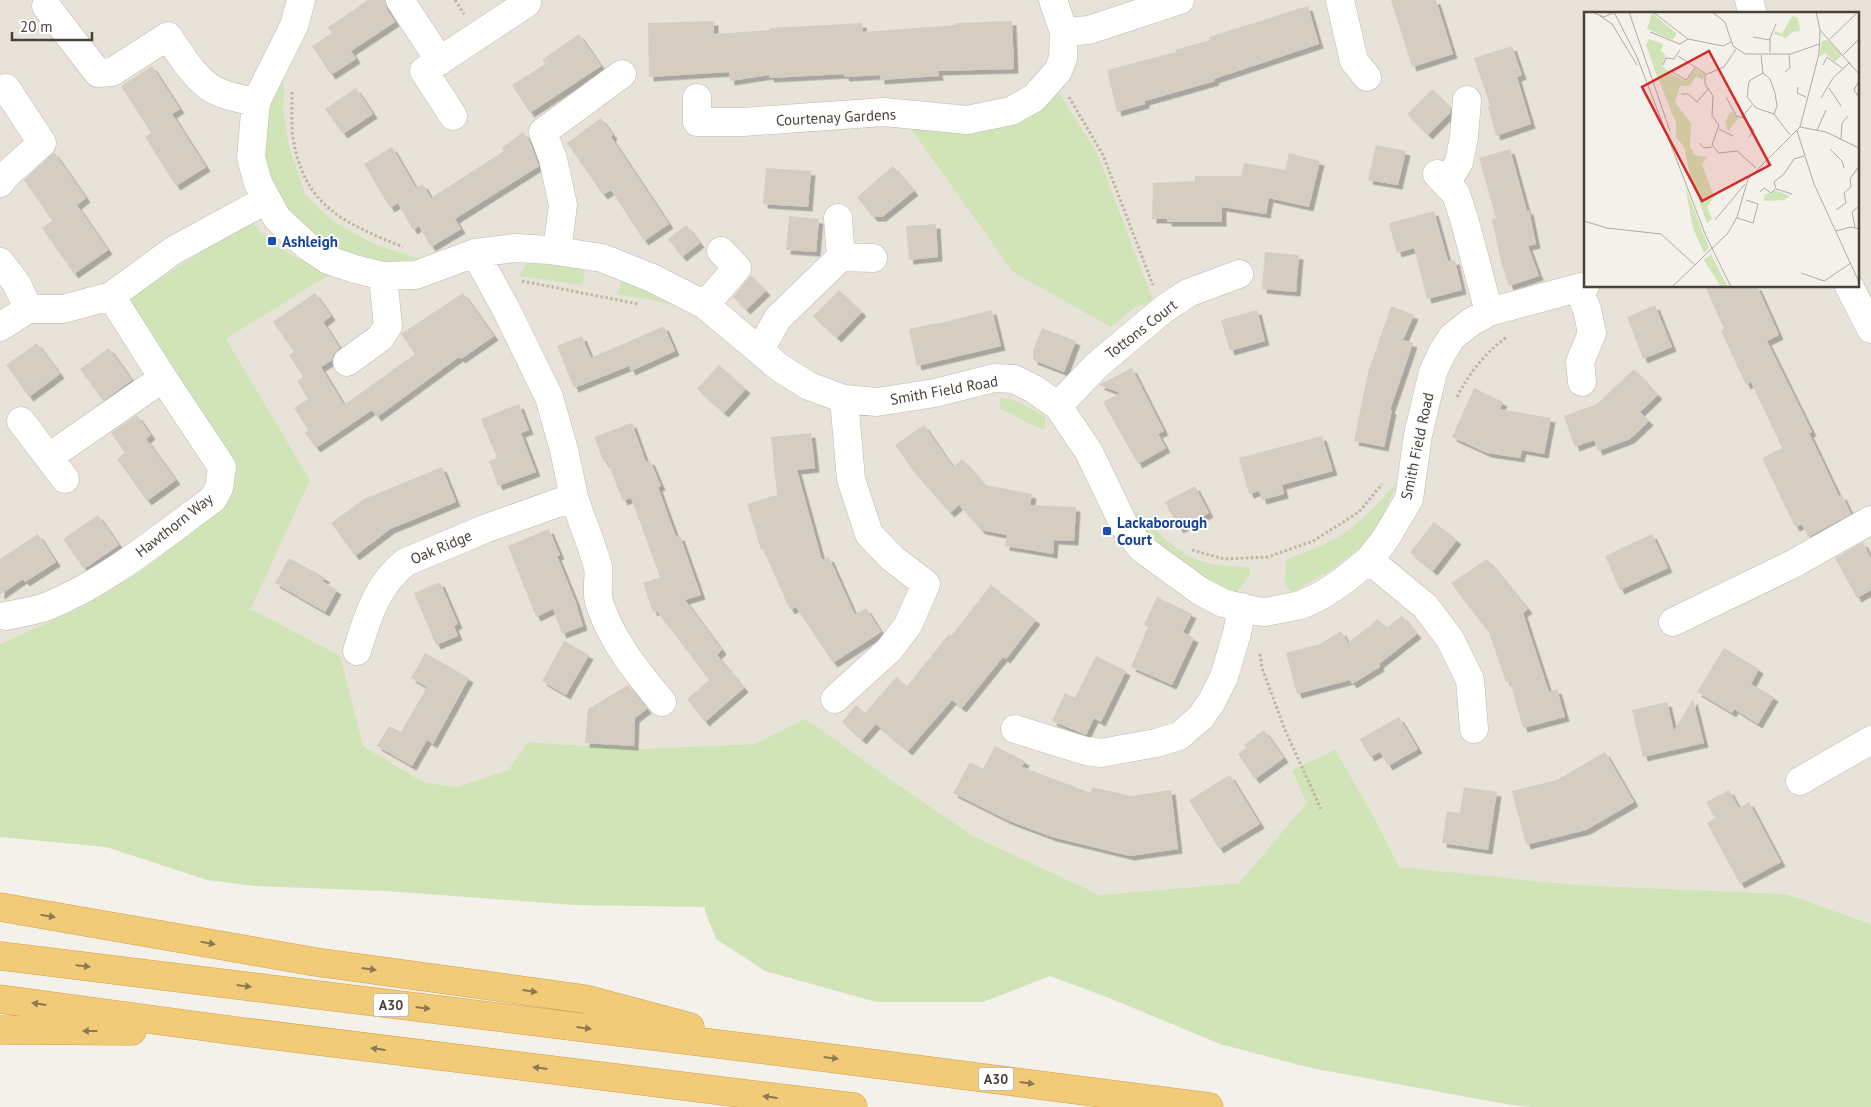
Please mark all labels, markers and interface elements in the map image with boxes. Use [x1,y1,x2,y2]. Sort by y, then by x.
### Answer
scale bar [12,10,92,42]
inset map [1584,12,1858,288]
text: 20 m [20,17,53,36]
street label: Courtenay Gardens [775,104,897,130]
place label: Ashleigh [282,232,338,251]
marker: Ashleigh [266,235,278,247]
street label: Tottons Court [1101,295,1181,363]
street label: Smith Field Road [889,371,999,409]
street label: Smith Field Road [1396,391,1438,501]
street label: Hawthorn Way [131,489,217,561]
place label: Lackaborough Court [1117,513,1207,549]
marker: Lackaborough Court [1101,525,1113,537]
street label: Oak Ridge [407,526,475,568]
one-way arrow [40,912,56,920]
one-way arrow [201,940,217,948]
one-way arrow [75,962,91,970]
one-way arrow [361,965,377,973]
one-way arrow [237,982,253,990]
one-way arrow [522,987,538,995]
road number: A30 [374,994,408,1016]
one-way arrow [31,1000,47,1008]
one-way arrow [415,1005,431,1013]
one-way arrow [577,1025,593,1033]
one-way arrow [82,1027,98,1035]
one-way arrow [370,1044,386,1052]
one-way arrow [824,1054,840,1062]
one-way arrow [531,1064,547,1072]
road number: A30 [978,1068,1014,1090]
one-way arrow [1019,1079,1035,1087]
one-way arrow [762,1093,778,1101]

